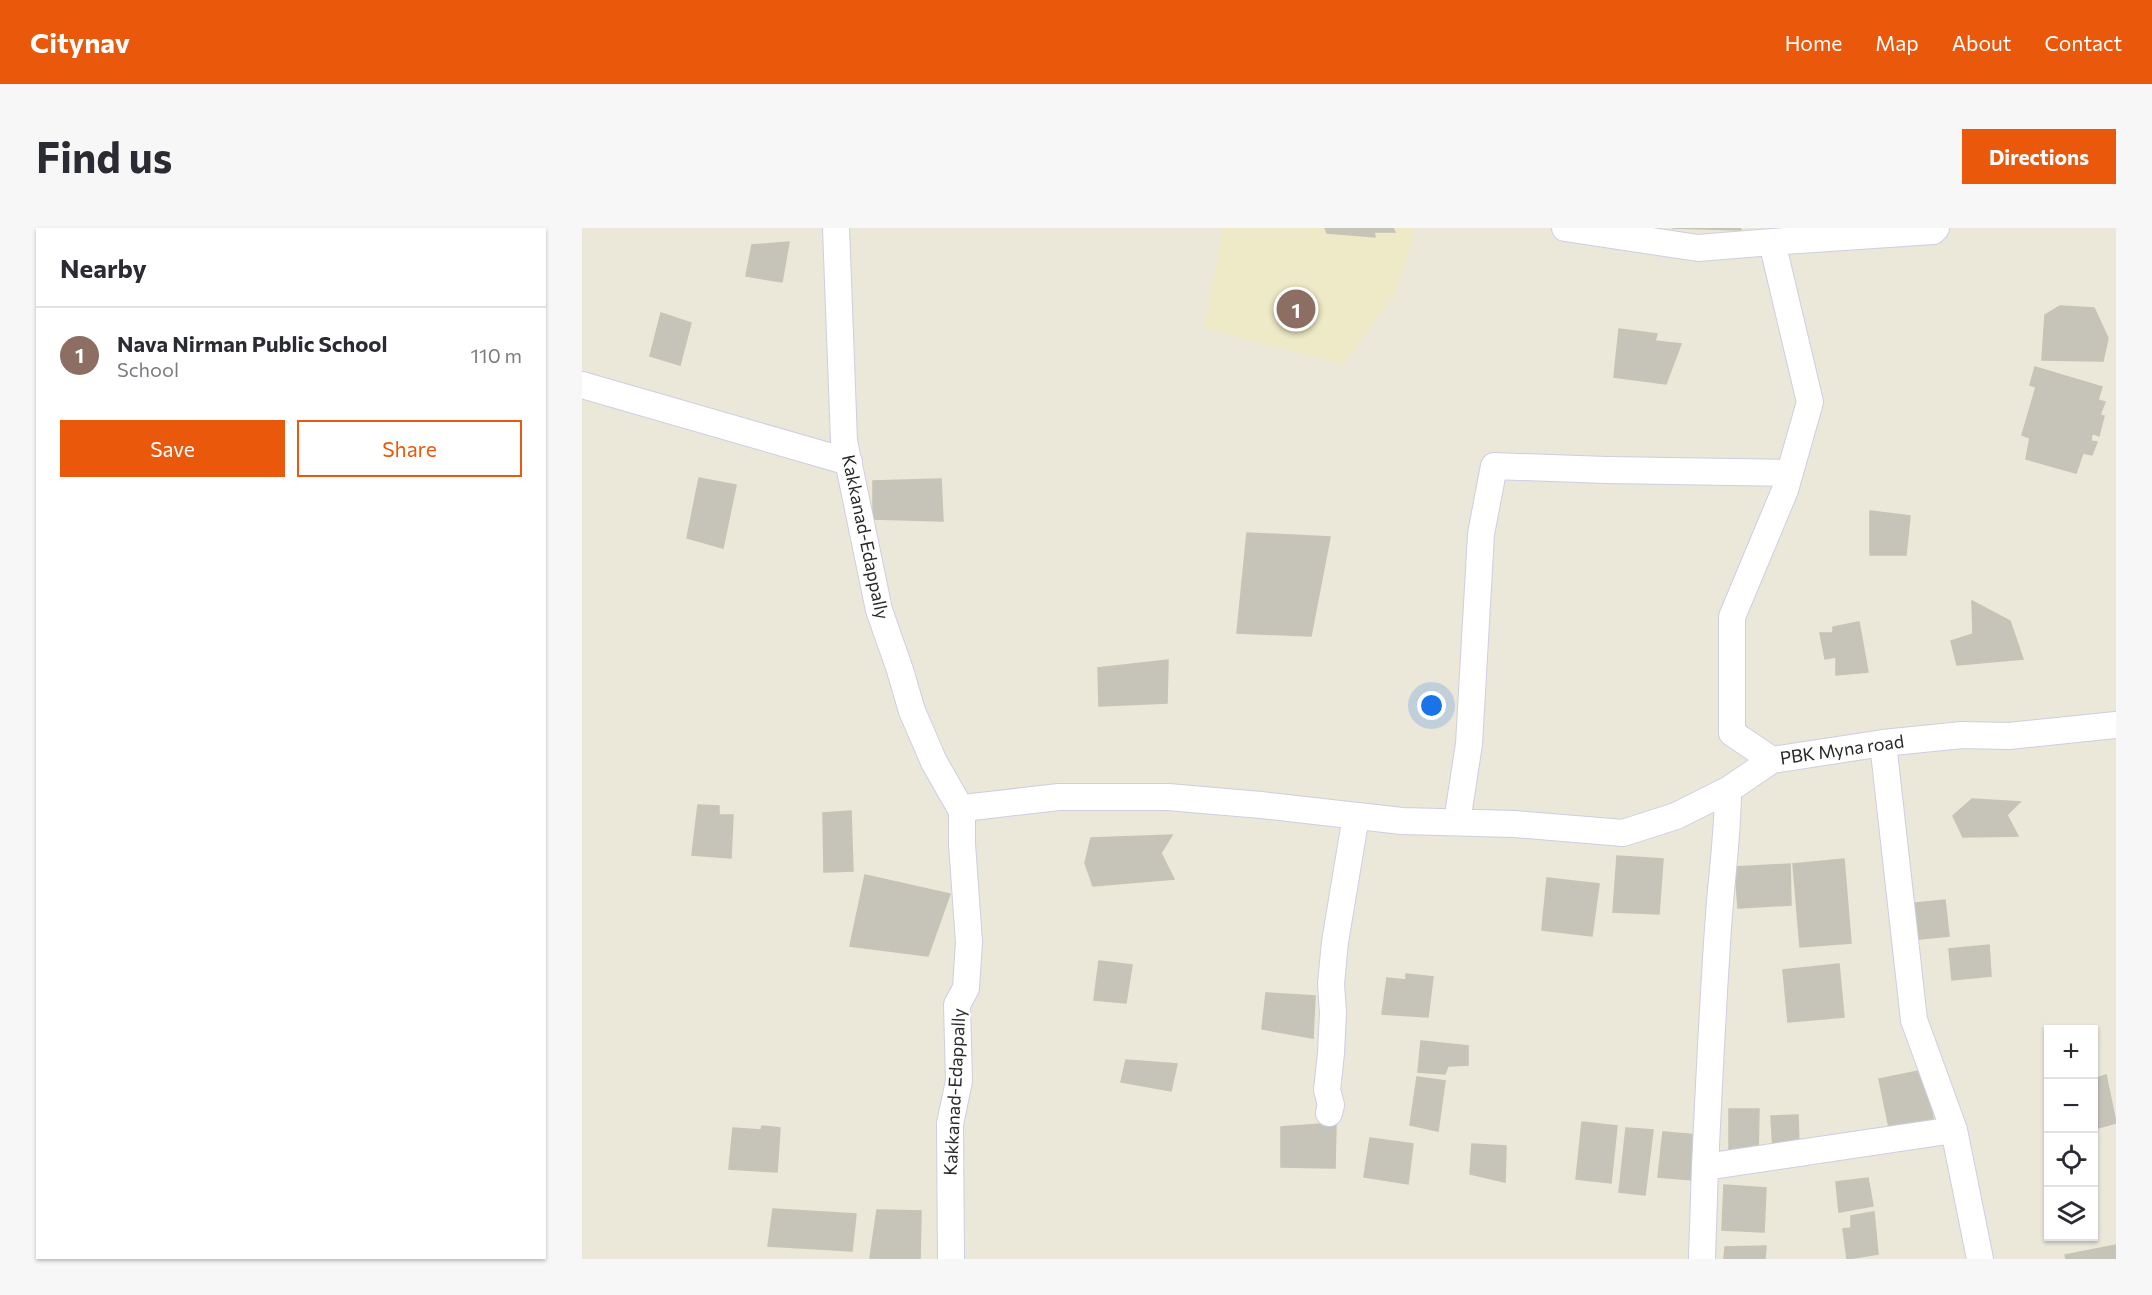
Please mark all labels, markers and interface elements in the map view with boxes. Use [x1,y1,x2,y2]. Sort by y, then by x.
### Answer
text: Citynav [30,25,130,59]
text: Home [1785,30,1842,55]
text: Map [1875,30,1919,55]
text: About [1952,30,2011,55]
text: Contact [2044,30,2122,55]
button: Directions [1962,129,2116,184]
text: Find us [36,130,172,182]
text: Nearby [60,252,147,283]
pin: 1 [1276,286,1316,332]
text: Nava Nirman Public School [117,330,387,357]
text: 1 [75,343,84,367]
text: 110 m [471,343,522,367]
text: School [117,357,179,381]
button: Save [60,420,285,477]
button: Share [297,420,522,477]
street label: Kakkanad-Edappally [838,452,894,621]
your location [1417,691,1446,720]
street label: PBK Myna road [1778,729,1905,769]
street label: Kakkanad-Edappally [939,1008,969,1176]
map controls [2044,1025,2098,1241]
button: + [2044,1025,2098,1079]
button: − [2044,1079,2098,1133]
button: locate [2044,1133,2098,1187]
button: layers [2044,1187,2098,1241]

